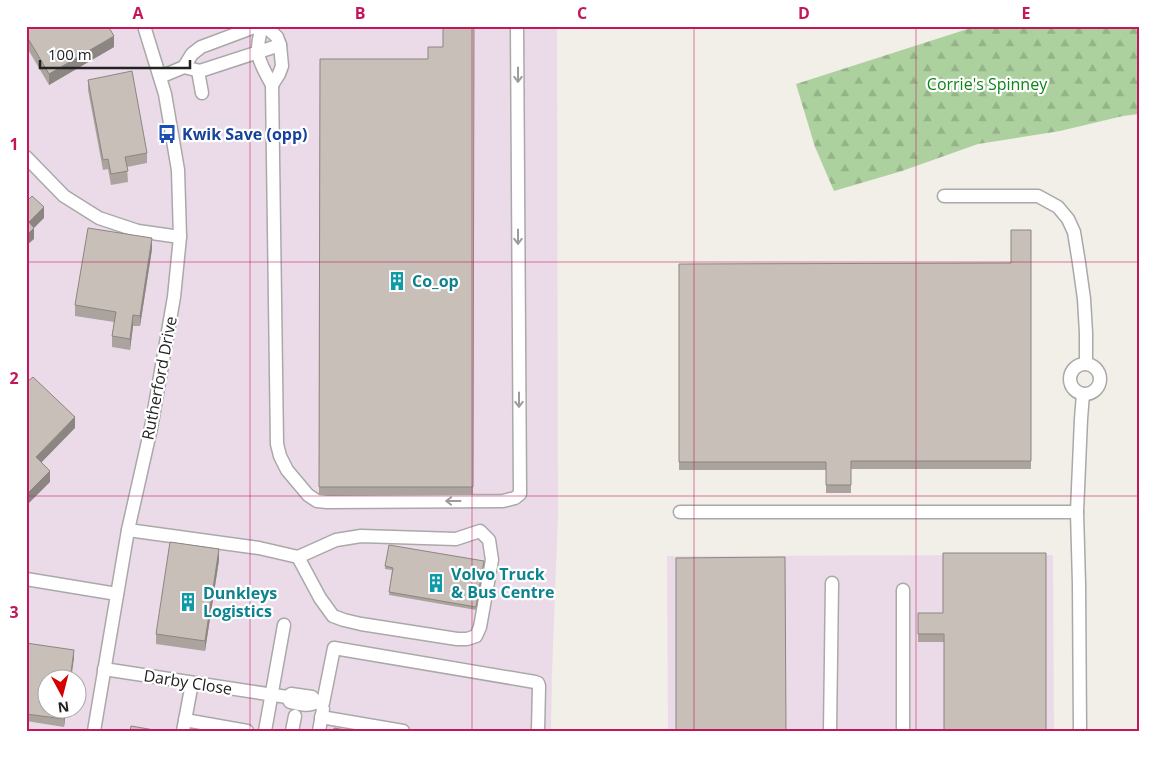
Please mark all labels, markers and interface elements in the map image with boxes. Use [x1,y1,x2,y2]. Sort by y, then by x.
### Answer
text: A [132,2,144,24]
text: B [355,2,365,24]
text: C [577,2,587,24]
text: D [798,2,810,24]
text: E [1022,2,1031,24]
scale bar [40,38,190,70]
text: 100 m [48,44,92,64]
one-way arrow [513,66,523,83]
park label: Corrie's Spinney [927,73,1048,95]
bus stop icon: Kwik Save (opp) [156,123,178,145]
place label: Kwik Save (opp) [182,123,307,145]
text: 1 [9,133,19,155]
one-way arrow [513,229,523,245]
building icon: Co_op [386,270,408,292]
place label: Co_op [412,270,459,292]
street label: Rutherford Drive [136,314,182,442]
text: 2 [9,367,19,389]
one-way arrow [514,392,524,408]
one-way arrow [445,496,462,506]
place label: Volvo Truck & Bus Centre [451,563,554,603]
building icon: Volvo Truck & Bus Centre [425,572,447,594]
place label: Dunkleys Logistics [203,582,277,622]
building icon: Dunkleys Logistics [177,591,199,613]
text: 3 [9,601,19,623]
street label: Darby Close [142,664,234,700]
north arrow [38,670,88,720]
text: N [57,697,70,718]

